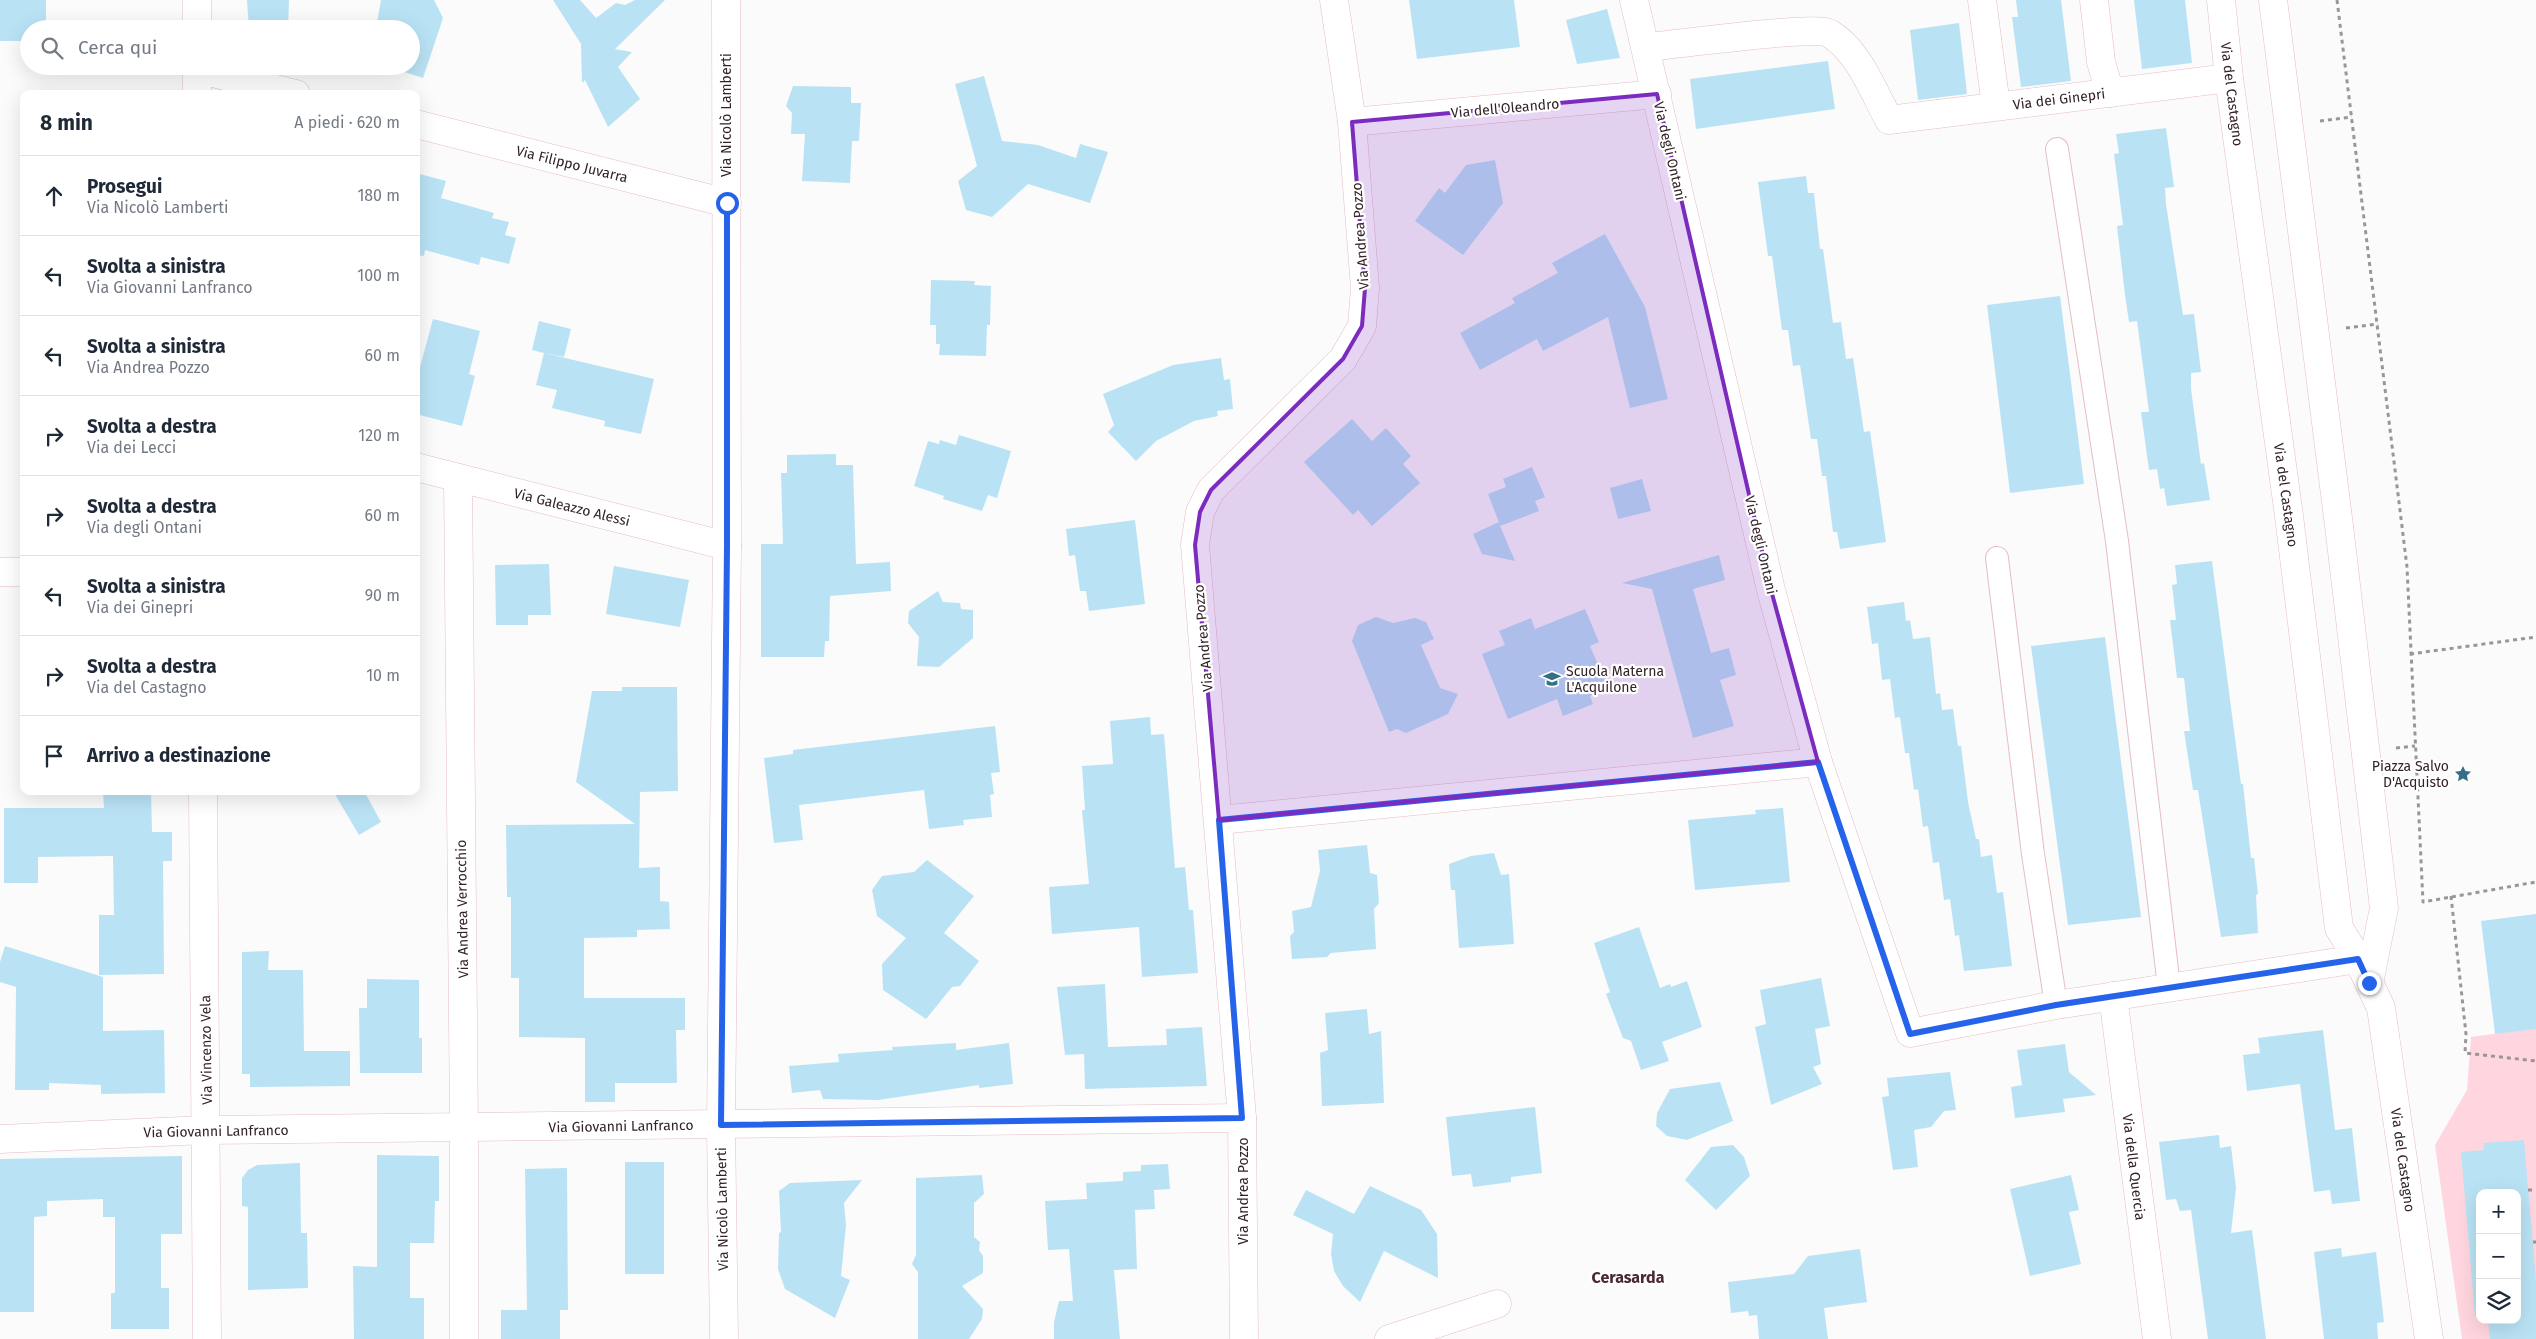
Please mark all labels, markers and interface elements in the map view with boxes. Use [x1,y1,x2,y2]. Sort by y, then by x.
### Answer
search box [20,20,420,75]
icon: search [38,34,66,62]
text: Cerca qui [78,36,157,59]
street label: Via del Castagno [2217,41,2246,147]
street label: Via Nicolò Lamberti [718,53,735,177]
street label: Via dei Ginepri [2012,85,2106,114]
street label: Via dell'Oleandro [1450,95,1560,122]
street label: Via degli Ontani [1650,100,1689,202]
text: 8 min [40,110,93,136]
text: A piedi · 620 m [294,113,400,132]
street label: Via Filippo Juvarra [514,142,630,187]
text: Prosegui [87,175,162,198]
icon: ahead [40,182,68,210]
street label: Via Andrea Pozzo [1348,182,1373,290]
text: 180 m [357,186,400,205]
route start [716,192,739,215]
text: Via Nicolò Lamberti [87,198,229,217]
text: Svolta a sinistra [87,255,226,278]
icon: left [40,262,68,290]
text: 100 m [357,266,400,285]
text: Via Giovanni Lanfranco [87,278,253,297]
text: Svolta a sinistra [87,335,226,358]
icon: left [40,342,68,370]
text: 60 m [365,346,400,365]
text: Via Andrea Pozzo [87,358,210,377]
text: Svolta a destra [87,415,217,438]
icon: right [40,422,68,450]
text: 120 m [358,426,400,445]
text: Via dei Lecci [87,438,176,457]
street label: Via del Castagno [2270,442,2301,548]
street label: Via Galeazzo Alessi [512,485,632,530]
street label: Via degli Ontani [1741,494,1780,596]
text: Svolta a destra [87,495,217,518]
icon: right [40,502,68,530]
text: 60 m [365,506,400,525]
text: Via degli Ontani [87,518,202,537]
text: Svolta a sinistra [87,575,226,598]
icon: left [40,582,68,610]
street label: Via Andrea Pozzo [1190,584,1217,692]
text: 90 m [365,586,400,605]
text: Via dei Ginepri [87,598,193,617]
text: Svolta a destra [87,655,217,678]
icon: right [40,662,68,690]
place label: Scuola Materna L'Acquilone [1566,663,1664,696]
text: 10 m [366,666,400,685]
school or university icon: Scuola Materna L'Acquilone [1542,669,1562,689]
text: Via del Castagno [87,678,207,697]
icon: arrive [40,742,68,770]
text: Arrivo a destinazione [87,744,271,767]
place label: Piazza Salvo D'Acquisto [2372,758,2449,791]
place icon: Piazza Salvo D'Acquisto [2453,764,2473,784]
street label: Via Andrea Verrocchio [453,840,472,978]
route end [2358,972,2381,995]
street label: Via Vincenzo Vela [197,995,216,1105]
street label: Via del Castagno [2387,1107,2418,1213]
street label: Via della Quercia [2119,1113,2148,1221]
street label: Via Giovanni Lanfranco [548,1117,694,1136]
street label: Via Giovanni Lanfranco [143,1122,289,1141]
street label: Via Andrea Pozzo [1235,1137,1252,1245]
street label: Via Nicolò Lamberti [713,1147,732,1271]
map controls [2476,1189,2521,1324]
button: + [2476,1189,2521,1234]
button: − [2476,1234,2521,1279]
district label: Cerasarda [1592,1268,1665,1287]
button: layers [2476,1279,2521,1324]

